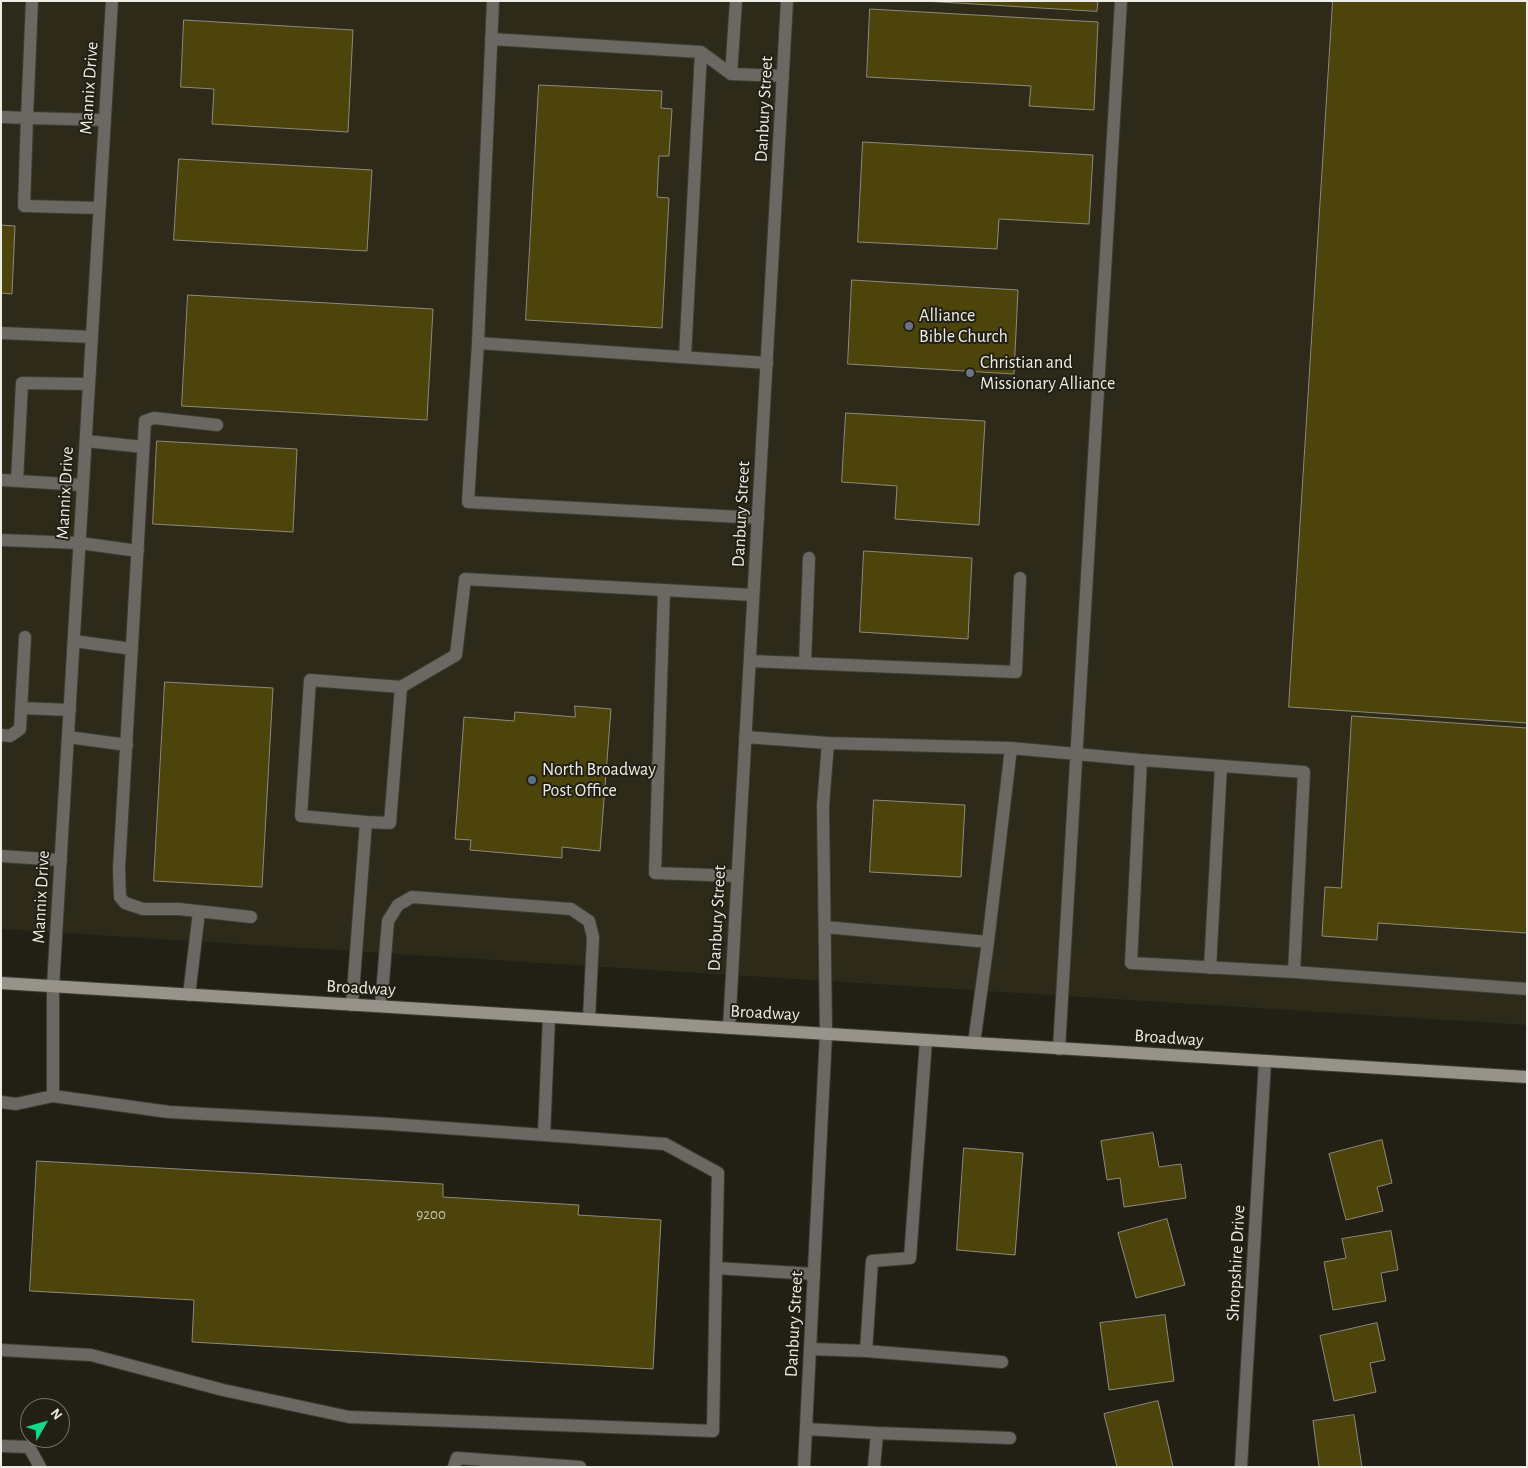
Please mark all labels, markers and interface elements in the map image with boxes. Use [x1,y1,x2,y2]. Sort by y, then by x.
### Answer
street label: Mannix Drive [75,41,103,135]
street label: Danbury Street [750,55,778,163]
place label: Alliance Bible Church [919,305,1008,348]
marker: Alliance Bible Church [903,320,915,332]
place label: Christian and Missionary Alliance [980,352,1115,394]
marker: Christian and Missionary Alliance [964,367,976,379]
street label: Mannix Drive [52,446,78,540]
street label: Danbury Street [727,460,755,568]
place label: North Broadway Post Office [542,759,656,802]
marker: North Broadway Post Office [526,774,538,786]
street label: Mannix Drive [28,850,54,944]
street label: Danbury Street [703,864,731,972]
street label: Broadway [326,975,396,1001]
street label: Broadway [730,1000,800,1026]
street label: Broadway [1134,1025,1204,1051]
street label: Shropshire Drive [1222,1204,1250,1322]
house number: 9200 [416,1205,446,1223]
street label: Danbury Street [780,1270,808,1378]
north arrow [20,1398,70,1448]
text: N [48,1406,65,1423]

